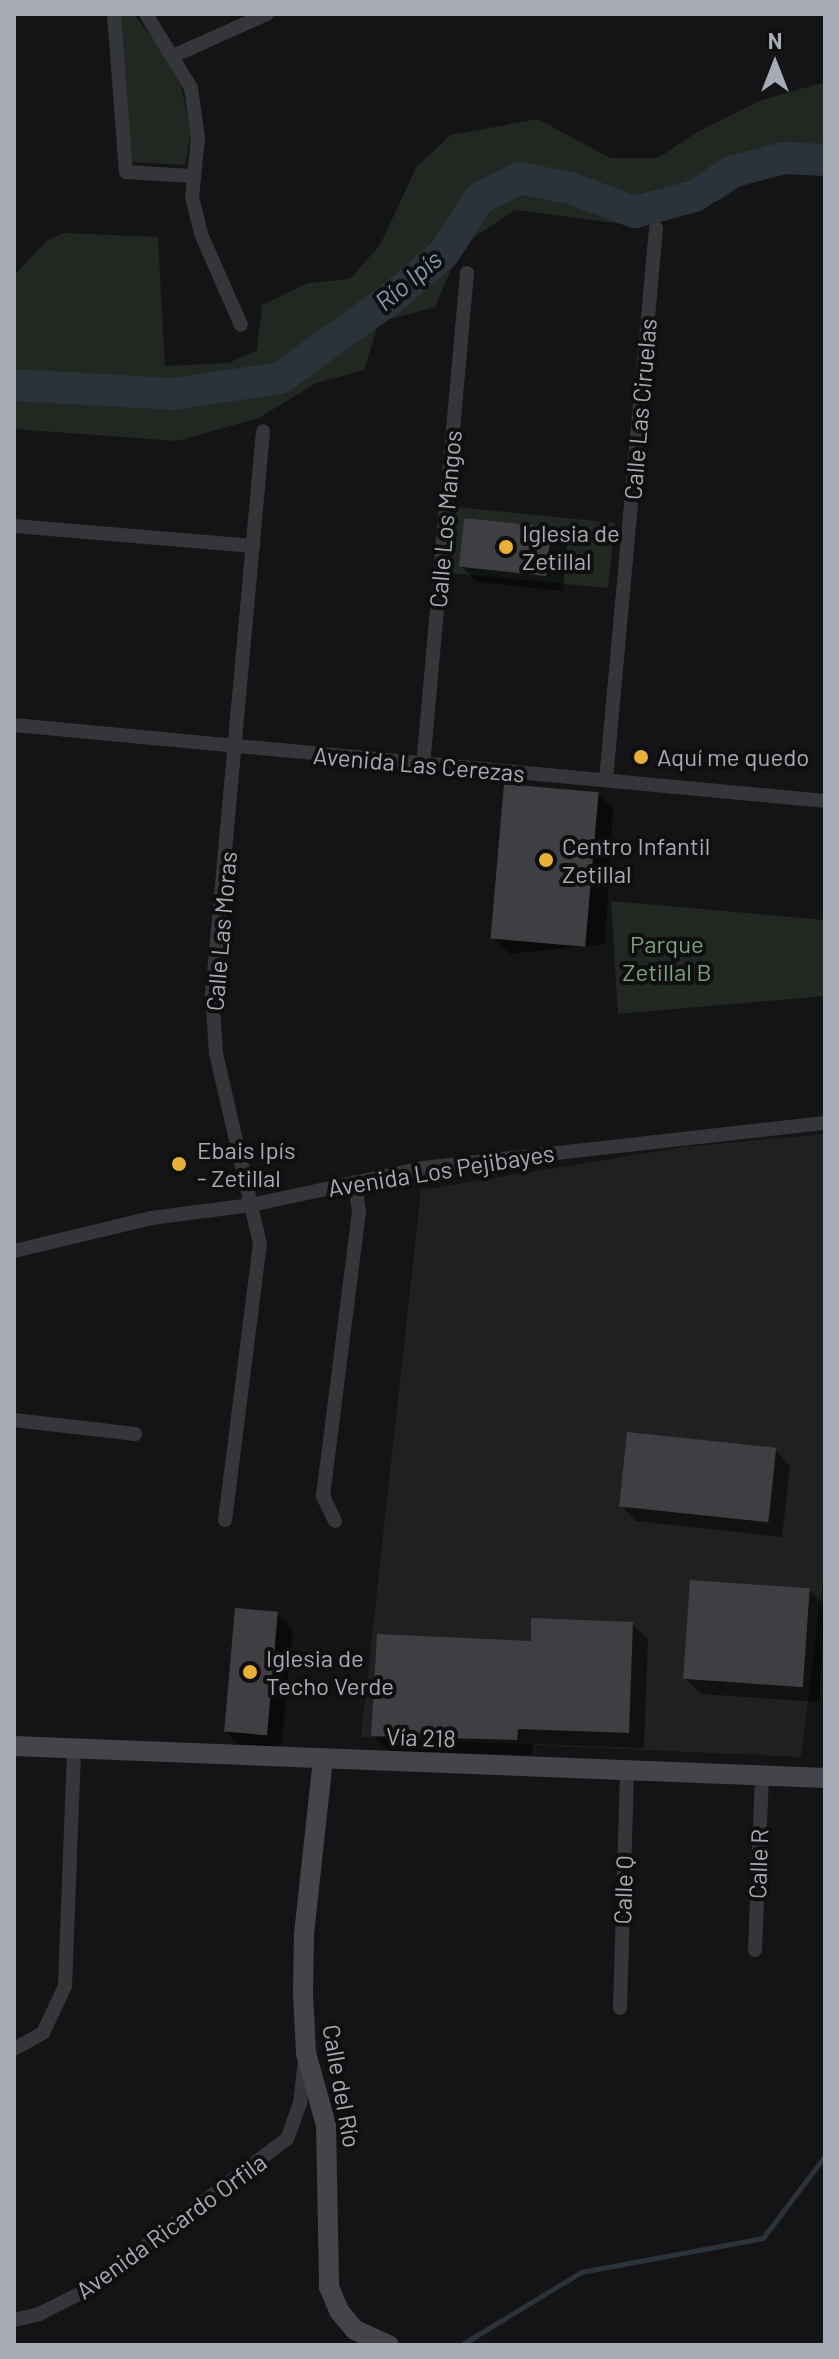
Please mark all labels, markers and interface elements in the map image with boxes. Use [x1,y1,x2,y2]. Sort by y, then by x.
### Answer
north arrow [735,24,815,104]
text: N [768,27,782,53]
water label: Río Ipís [368,243,448,317]
street label: Calle Las Ciruelas [618,317,662,501]
street label: Calle Los Mangos [423,429,467,609]
place label: Iglesia de Zetillal [522,519,620,575]
marker: Iglesia de Zetillal [497,538,515,556]
street label: Avenida Las Cerezas [312,740,526,788]
place label: Aquí me quedo [657,743,809,771]
marker: Aquí me quedo [632,748,650,766]
place label: Centro Infantil Zetillal [562,832,710,888]
street label: Calle Las Moras [200,850,242,1012]
marker: Centro Infantil Zetillal [537,851,555,869]
park label: Parque Zetillal B [622,930,712,986]
place label: Ebais Ipís - Zetillal [197,1136,295,1192]
street label: Avenida Los Pejibayes [326,1138,556,1202]
marker: Ebais Ipís - Zetillal [168,1153,190,1175]
place label: Iglesia de Techo Verde [266,1644,394,1700]
marker: Iglesia de Techo Verde [241,1663,259,1681]
street label: Vía 218 [386,1721,456,1753]
street label: Calle R [742,1829,774,1899]
street label: Calle Q [607,1855,639,1925]
street label: Calle del Río [317,2022,367,2150]
street label: Avenida Ricardo Orfila [70,2147,272,2305]

